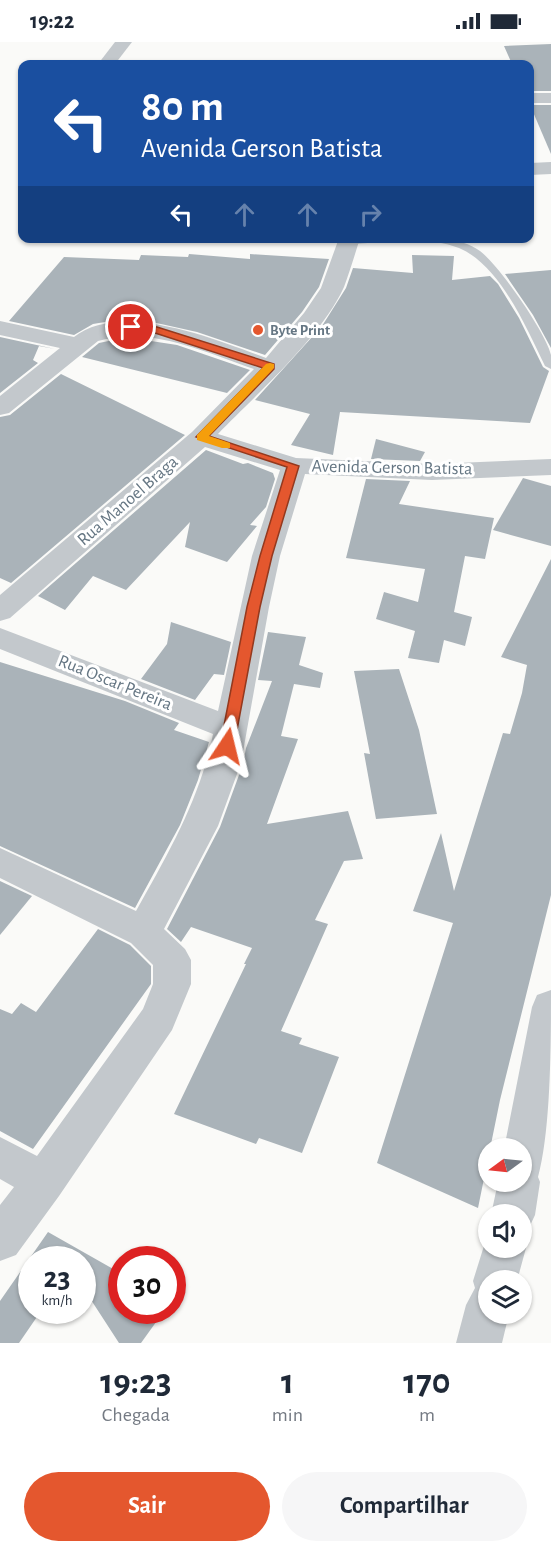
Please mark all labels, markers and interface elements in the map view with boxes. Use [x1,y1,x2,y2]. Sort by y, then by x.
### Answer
text: 19:22 [30,10,74,32]
icon: left [42,84,120,162]
text: 80 m [141,86,224,128]
text: Avenida Gerson Batista [141,135,382,162]
icon: left [165,198,198,231]
icon: ahead [228,198,261,231]
icon: ahead [291,198,324,231]
icon: right [354,198,387,231]
pin [105,301,156,352]
icon: arrive [114,310,147,343]
marker: Byte Print [251,323,265,337]
place label: Byte Print [270,323,330,338]
street label: Rua Manoel Braga [74,453,182,549]
street label: Avenida Gerson Batista [311,458,473,478]
street label: Rua Oscar Pereira [55,652,175,714]
position arrow [195,714,259,778]
north arrow [478,1138,532,1192]
map controls [478,1138,532,1324]
button: sound [478,1204,532,1258]
speed limit sign: 30 [108,1246,186,1324]
text: 23 [43,1263,71,1293]
button: layers [478,1270,532,1324]
text: km/h [42,1293,72,1308]
text: 19:23 [100,1364,171,1400]
text: 1 [281,1364,294,1400]
text: 170 [403,1364,451,1400]
text: Chegada [102,1405,170,1425]
text: min [272,1405,303,1425]
text: m [419,1405,435,1425]
button: Sair [24,1472,270,1541]
button: Compartilhar [282,1472,527,1541]

